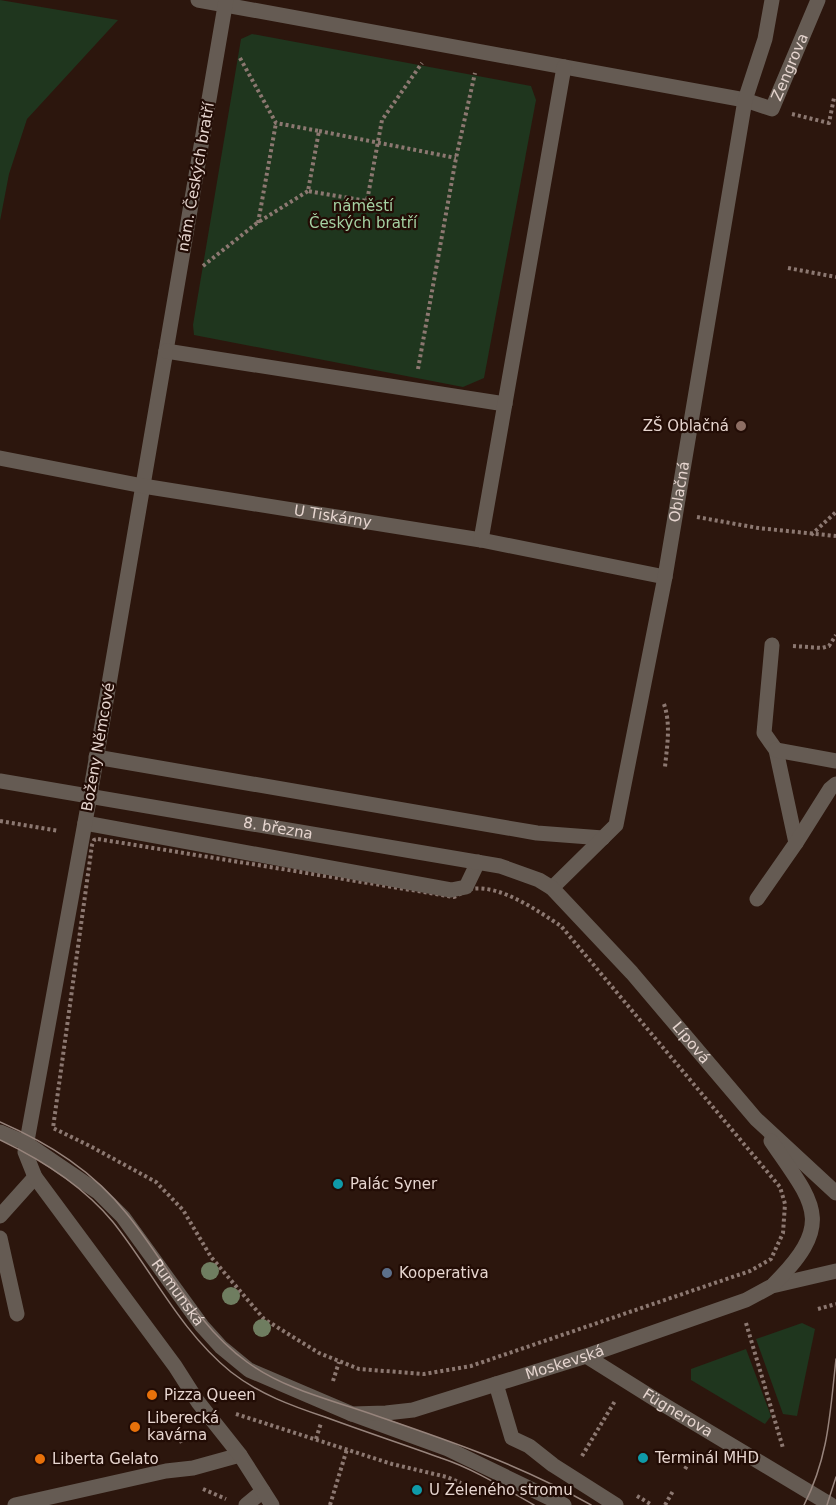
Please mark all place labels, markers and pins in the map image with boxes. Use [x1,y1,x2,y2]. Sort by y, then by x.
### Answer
place label: ZŠ Oblačná [643,416,729,435]
marker: ZŠ Oblačná [734,419,748,433]
place label: Palác Syner [350,1175,438,1193]
marker: Palác Syner [331,1177,345,1191]
place label: Kooperativa [399,1264,489,1282]
marker: Kooperativa [380,1266,394,1280]
place label: Pizza Queen [164,1386,256,1404]
marker: Pizza Queen [145,1388,159,1402]
place label: Liberecká kavárna [147,1409,219,1444]
marker: Liberecká kavárna [128,1420,142,1434]
place label: Terminál MHD [654,1449,759,1467]
place label: Liberta Gelato [52,1450,159,1468]
marker: Terminál MHD [636,1451,650,1465]
marker: Liberta Gelato [33,1452,47,1466]
place label: U Zeleného stromu [429,1481,573,1499]
marker: U Zeleného stromu [410,1483,424,1497]

